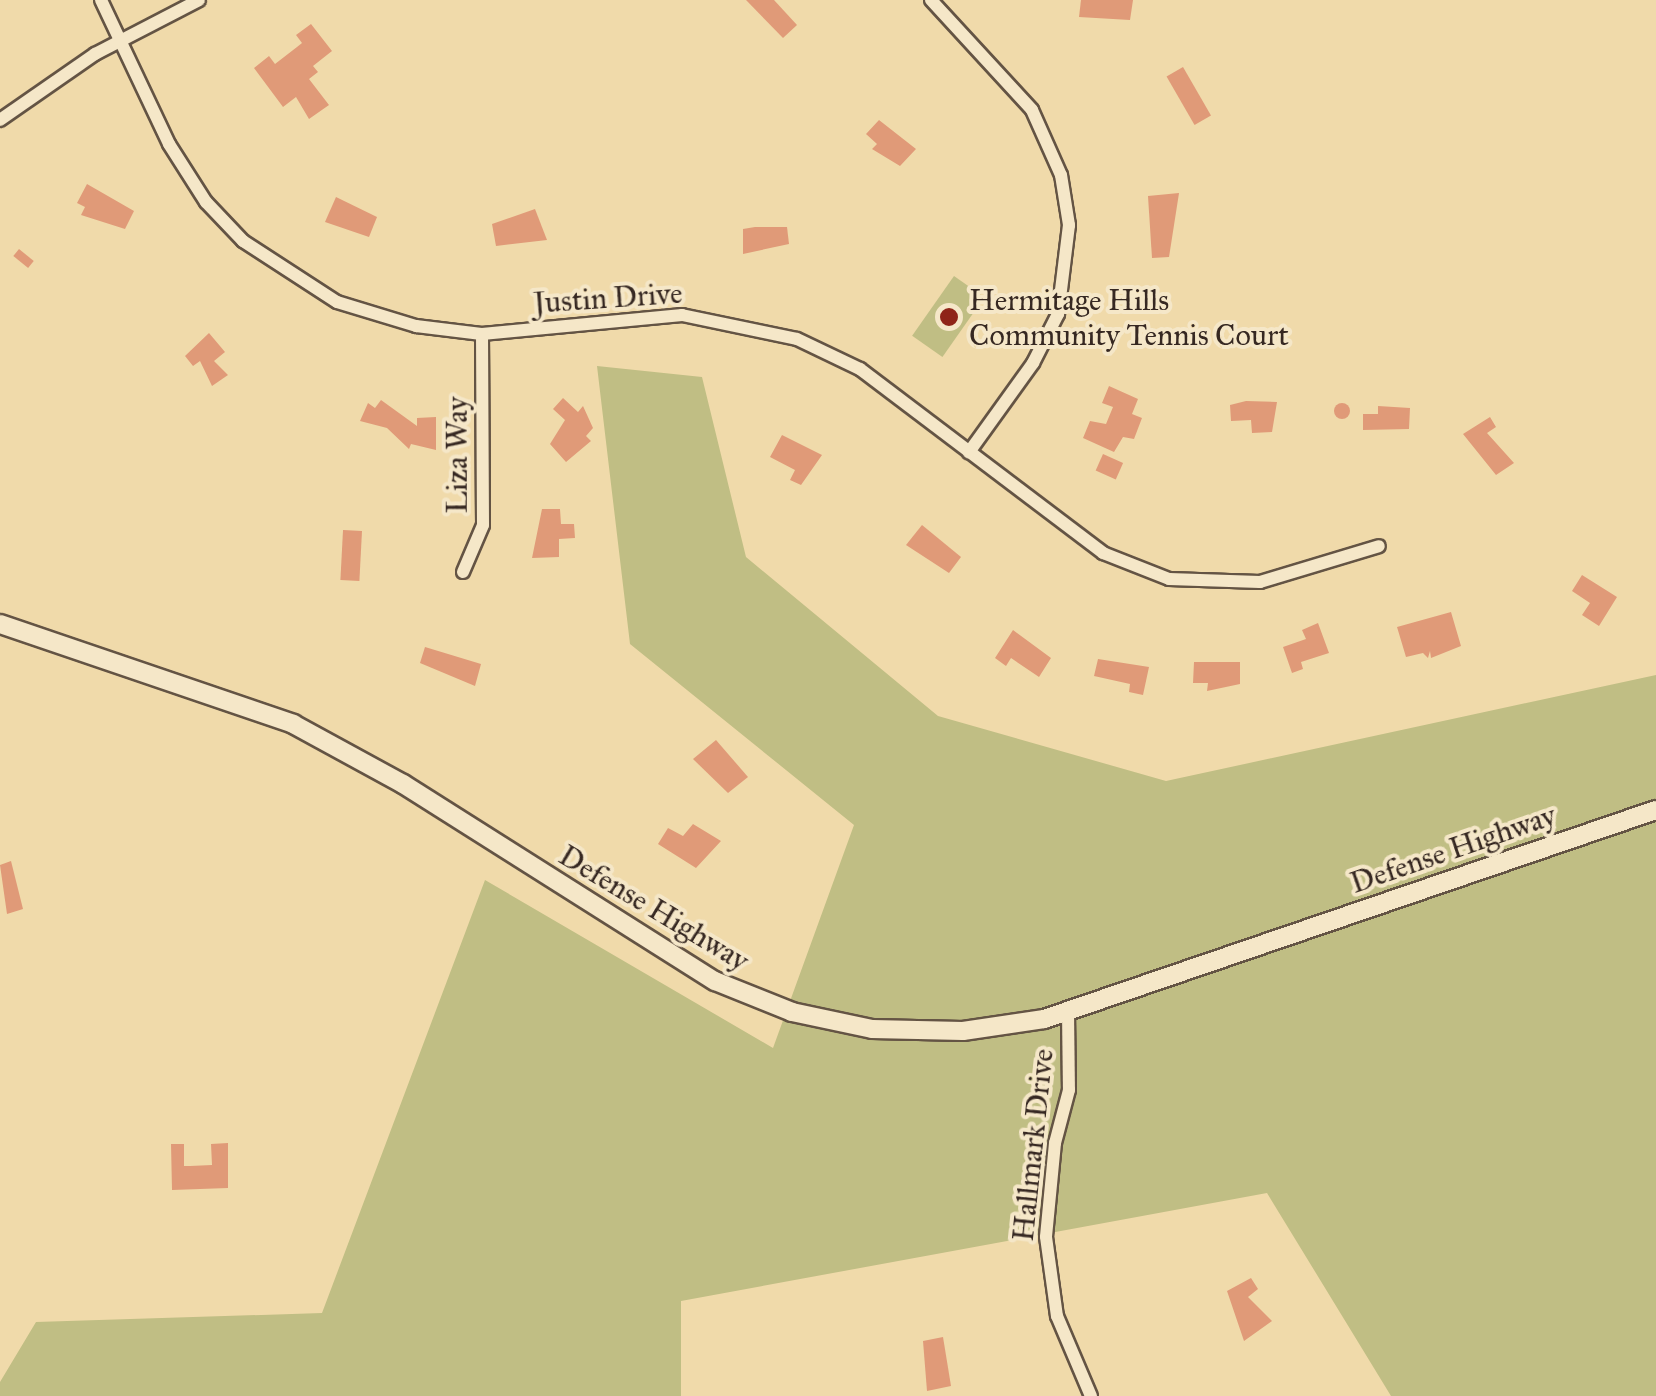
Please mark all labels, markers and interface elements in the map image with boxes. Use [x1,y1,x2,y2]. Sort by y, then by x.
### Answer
street label: Justin Drive [532,275,684,321]
place label: Hermitage Hills Community Tennis Court [969,282,1289,352]
marker: Hermitage Hills Community Tennis Court [938,306,960,328]
street label: Liza Way [439,397,475,513]
street label: Defense Highway [1345,797,1561,901]
street label: Defense Highway [553,837,755,979]
street label: Hallmark Drive [1005,1047,1061,1243]

